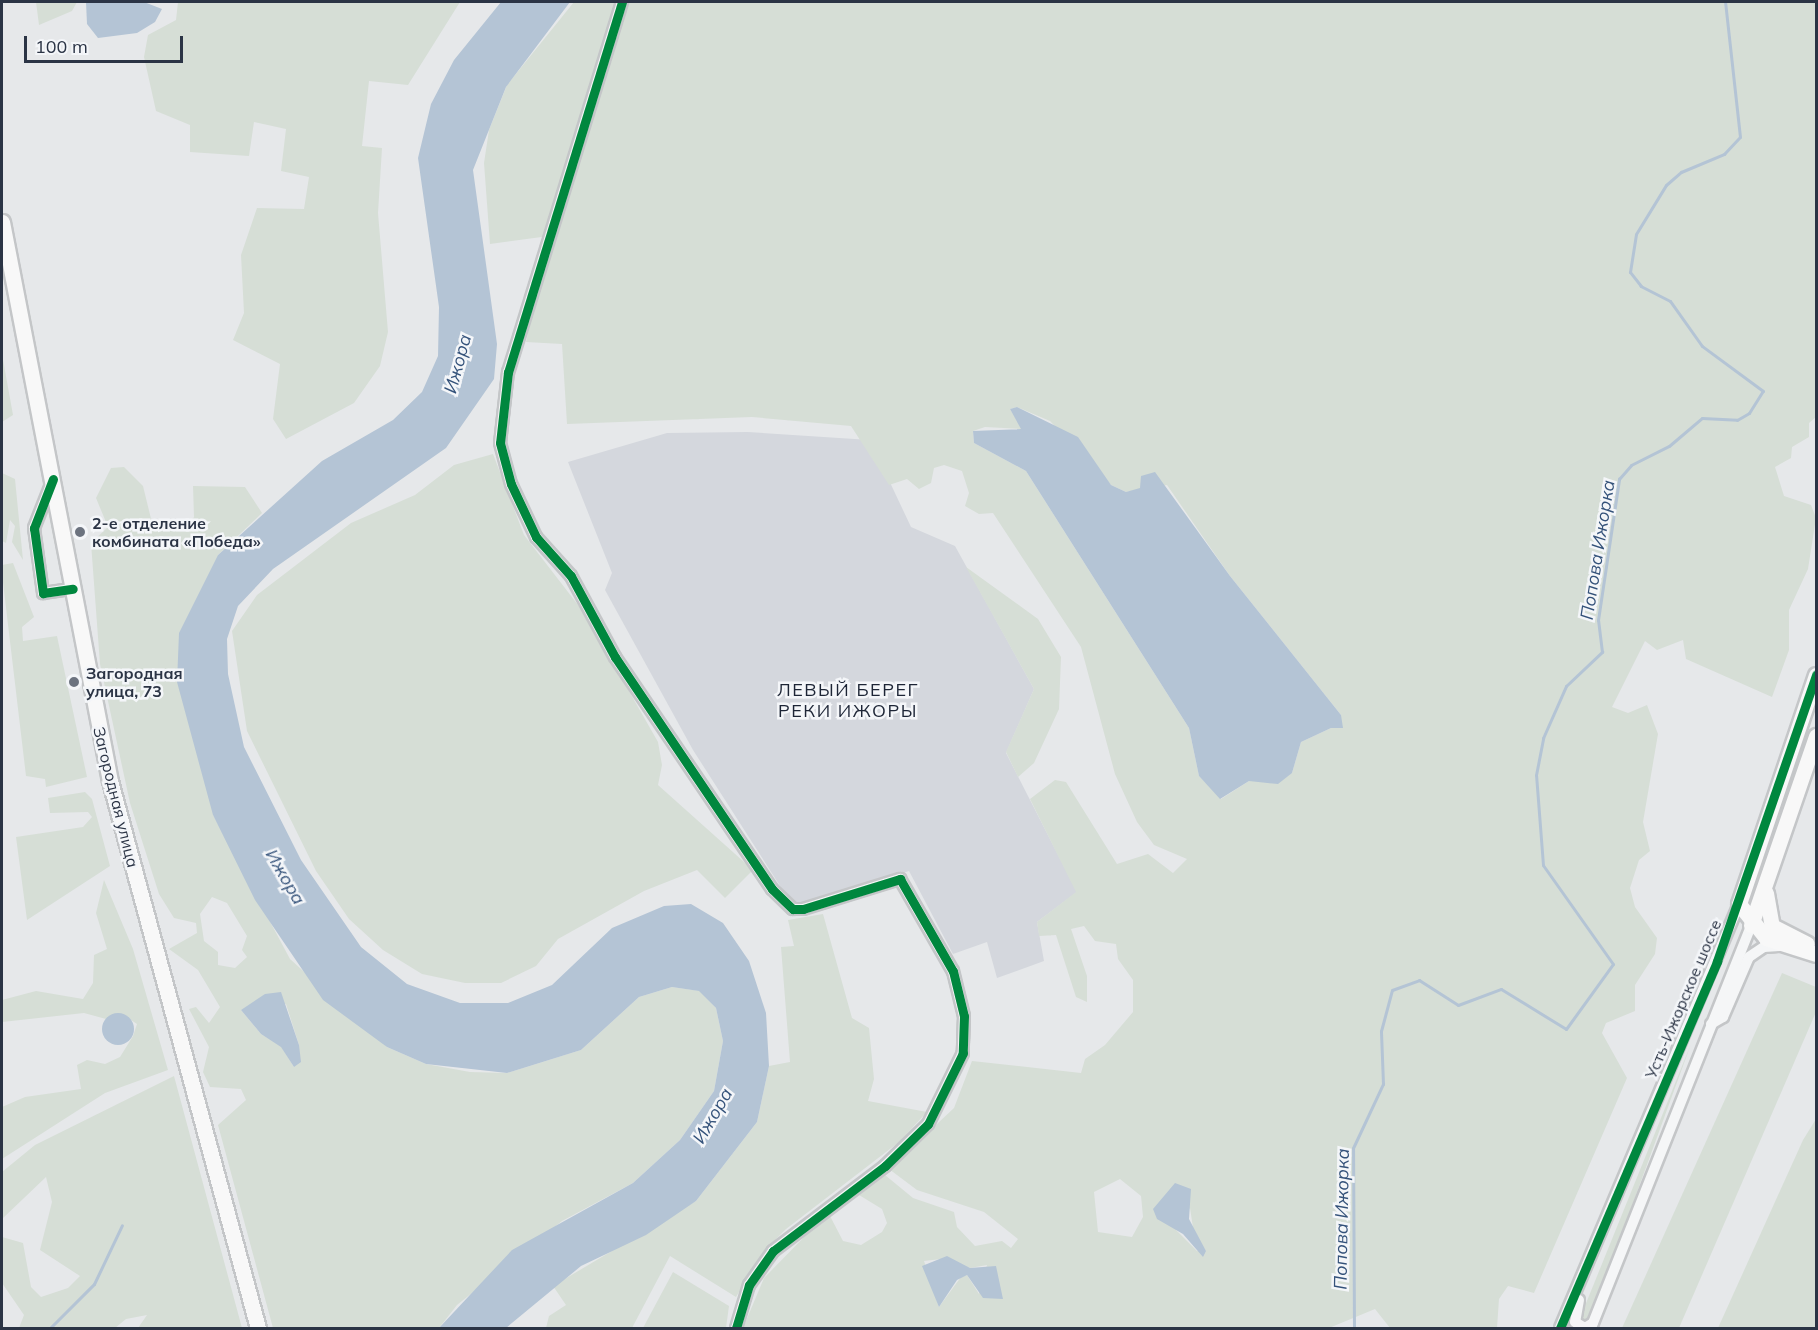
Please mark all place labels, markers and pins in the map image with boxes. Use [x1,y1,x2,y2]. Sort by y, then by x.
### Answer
place label: 2-е отделение комбината «Победа» [92,513,261,551]
marker: 2-е отделение комбината «Победа» [73,525,87,539]
place label: Загородная улица, 73 [86,663,183,701]
marker: Загородная улица, 73 [67,675,81,689]

